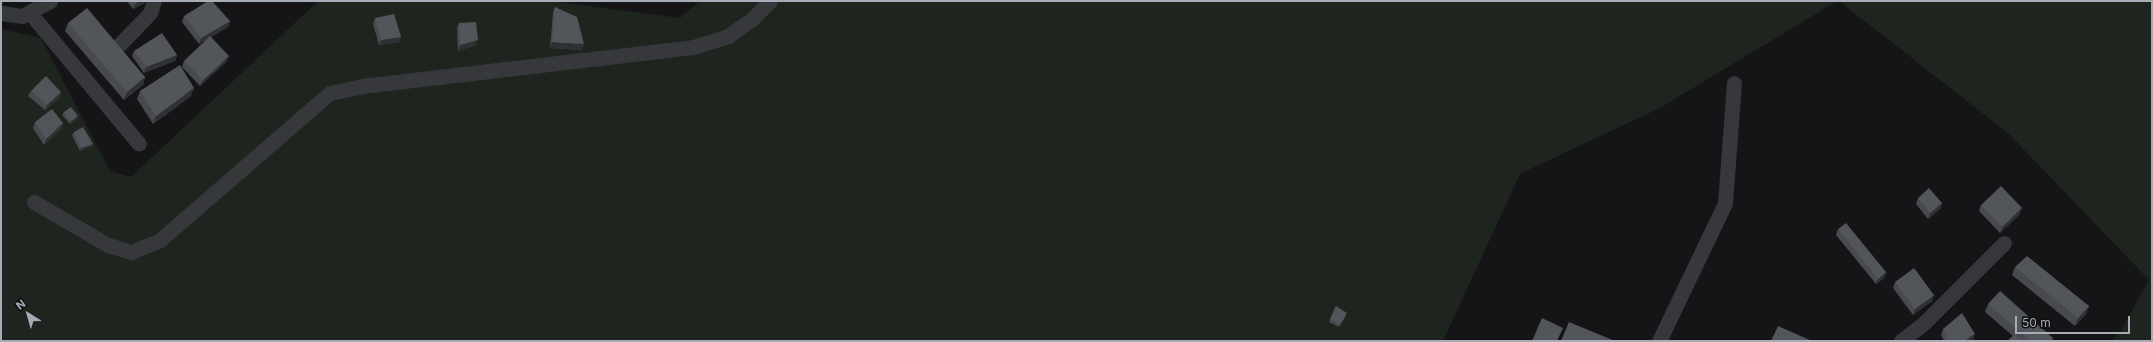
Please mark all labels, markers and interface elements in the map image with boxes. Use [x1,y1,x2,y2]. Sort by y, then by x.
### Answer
north arrow [8,294,48,334]
text: N [13,296,28,313]
scale bar [2017,308,2132,334]
text: 50 m [2022,315,2051,330]

